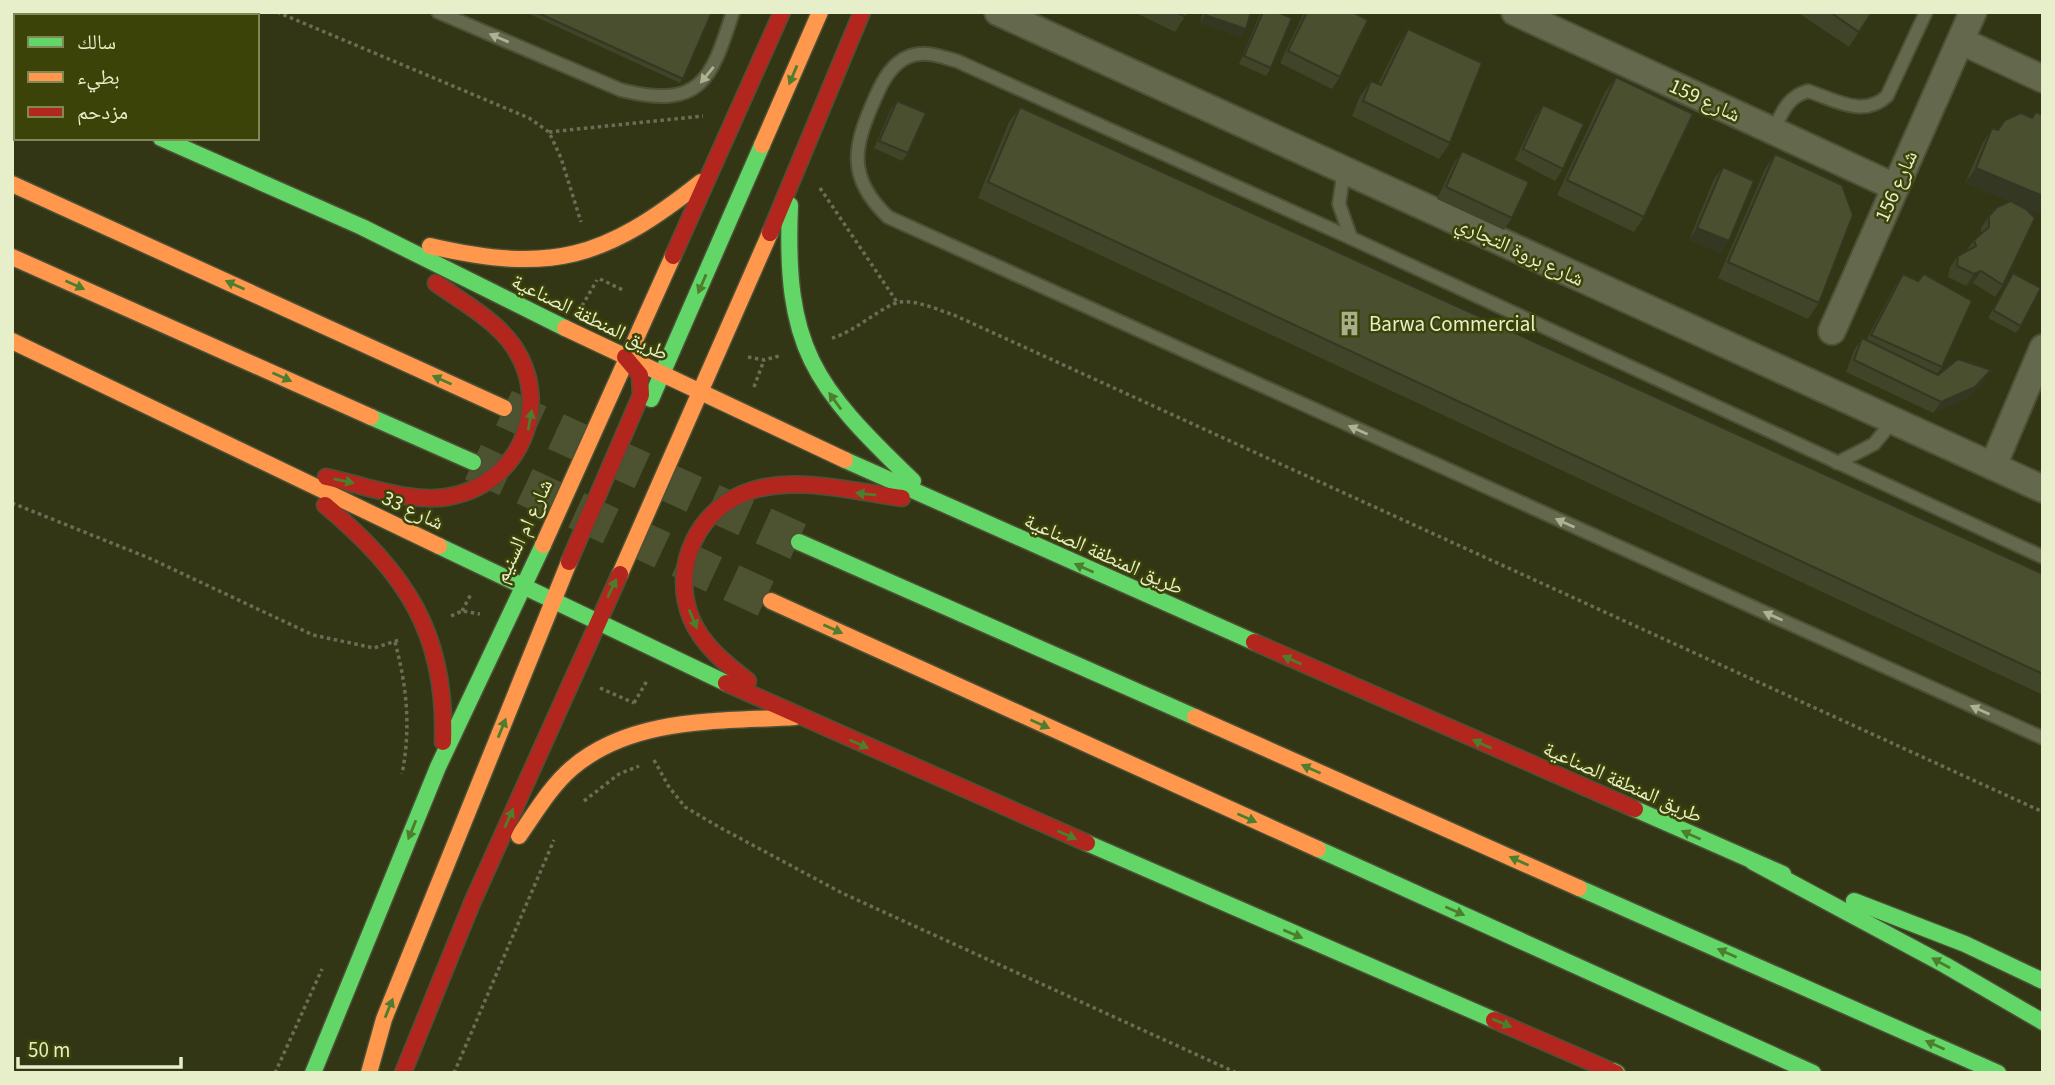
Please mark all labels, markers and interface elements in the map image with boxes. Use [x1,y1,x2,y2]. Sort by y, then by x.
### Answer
legend [14,14,259,140]
text: سالك [77,27,116,57]
one-way arrow [489,32,509,44]
text: بطيء [77,62,120,93]
one-way arrow [700,65,715,83]
one-way arrow [787,65,799,85]
street label: شارع 159 [1664,70,1746,130]
text: مزدحم [77,97,128,127]
street label: شارع 156 [1867,145,1925,227]
street label: شارع بروة التجاري [1450,208,1589,295]
street label: طريق المنطقة الصناعية [506,266,674,368]
one-way arrow [697,273,708,294]
one-way arrow [225,279,245,291]
one-way arrow [64,280,85,291]
place label: Barwa Commercial [1369,309,1536,339]
building icon: Barwa Commercial [1335,310,1363,338]
one-way arrow [272,372,293,383]
one-way arrow [432,374,452,386]
one-way arrow [828,391,842,410]
one-way arrow [525,409,536,431]
one-way arrow [1348,424,1368,436]
street label: شارع ام السنيم [486,474,560,588]
one-way arrow [333,476,355,487]
street label: شارع 33 [377,483,449,537]
one-way arrow [855,488,877,499]
street label: طريق المنطقة الصناعية [1020,505,1188,603]
one-way arrow [1555,517,1576,528]
one-way arrow [1074,562,1094,574]
one-way arrow [606,578,618,598]
one-way arrow [688,608,699,629]
one-way arrow [1763,610,1783,622]
one-way arrow [823,624,843,635]
one-way arrow [1282,654,1302,666]
one-way arrow [1970,704,1991,715]
one-way arrow [496,718,507,739]
one-way arrow [1030,718,1050,730]
street label: طريق المنطقة الصناعية [1539,733,1707,831]
one-way arrow [1472,738,1492,750]
one-way arrow [848,739,869,750]
one-way arrow [1301,763,1321,775]
one-way arrow [503,808,515,828]
one-way arrow [1237,812,1257,824]
one-way arrow [406,819,417,840]
one-way arrow [1057,829,1077,841]
one-way arrow [1681,829,1701,841]
one-way arrow [1509,855,1530,866]
one-way arrow [1444,906,1465,917]
one-way arrow [1283,928,1304,939]
one-way arrow [1717,947,1738,958]
one-way arrow [1931,958,1951,970]
one-way arrow [384,997,395,1018]
one-way arrow [1492,1018,1513,1029]
scale bar [18,1026,180,1070]
text: 50 m [28,1035,70,1065]
one-way arrow [1925,1039,1946,1050]

